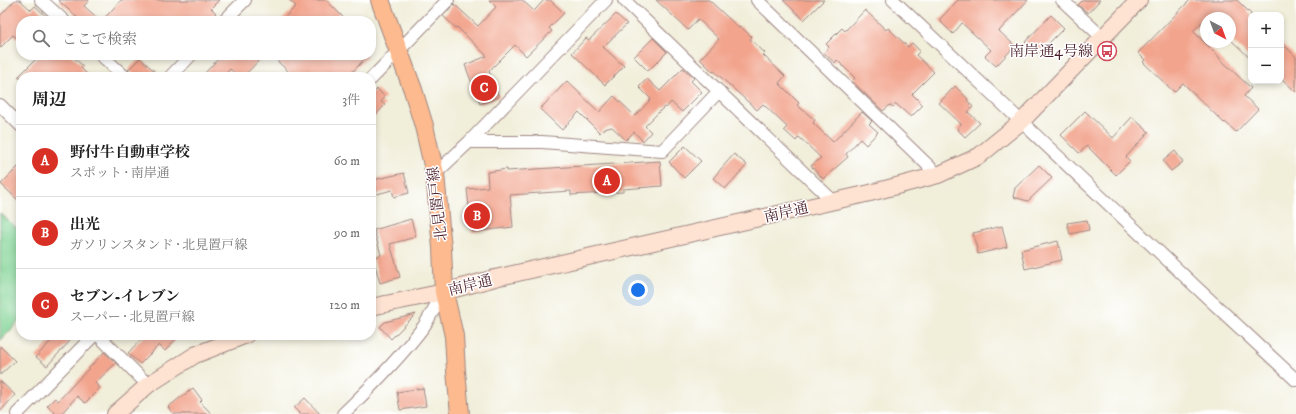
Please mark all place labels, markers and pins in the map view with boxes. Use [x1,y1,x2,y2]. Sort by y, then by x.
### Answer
bus stop icon: 南岸通4号線 [1096,40,1118,62]
place label: 南岸通4号線 [1009,42,1093,61]
pin: C [471,73,497,103]
pin: A [594,166,620,196]
pin: B [464,201,490,231]

